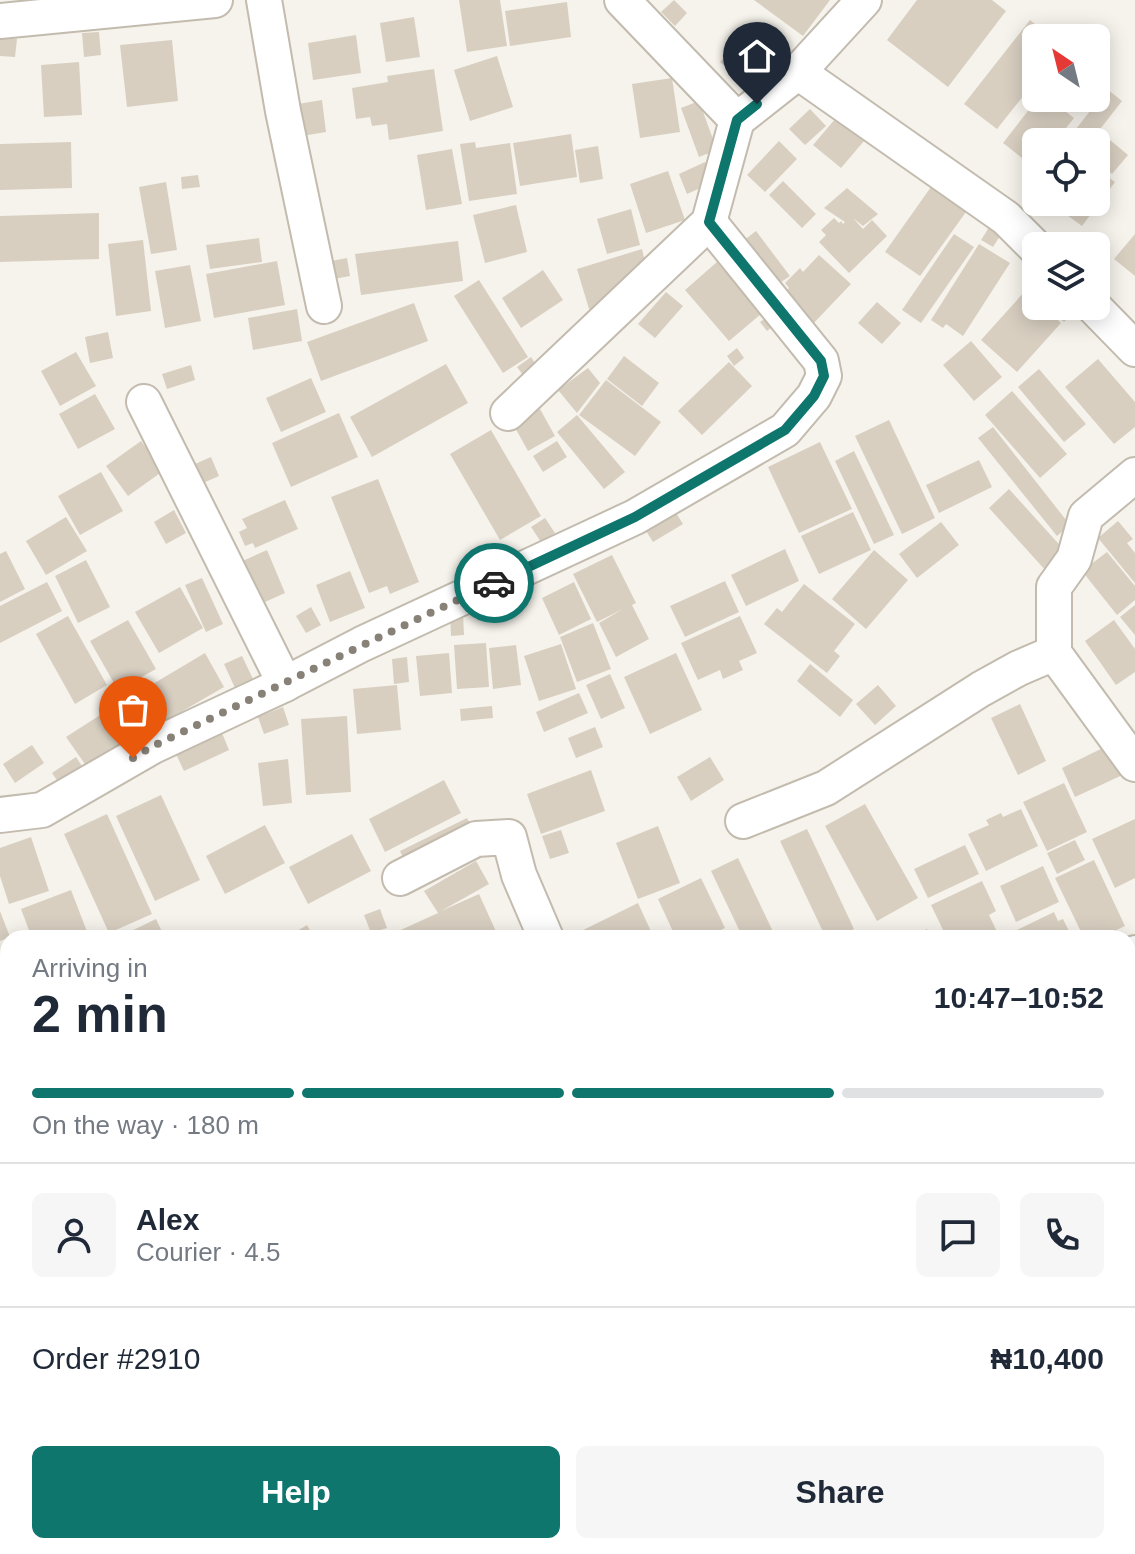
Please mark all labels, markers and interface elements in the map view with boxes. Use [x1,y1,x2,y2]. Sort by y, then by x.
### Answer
pin [723,22,791,104]
north arrow [1022,24,1110,112]
map controls [1022,24,1110,320]
icon: home [735,34,779,78]
button: locate [1022,128,1110,216]
button: layers [1022,232,1110,320]
courier [454,543,534,623]
icon: car [472,561,516,605]
pin [99,676,167,758]
icon: bag [111,688,155,732]
text: Arriving in [32,953,148,983]
text: 10:47–10:52 [934,981,1104,1014]
text: 2 min [32,985,168,1043]
text: On the way · 180 m [32,1110,259,1140]
button: person [32,1193,116,1277]
button: chat [916,1193,1000,1277]
button: phone [1020,1193,1104,1277]
text: Alex [136,1203,199,1236]
text: Courier · 4.5 [136,1237,281,1267]
text: Order #2910 [32,1342,200,1375]
text: ₦10,400 [991,1342,1104,1375]
button: Help [32,1446,560,1538]
button: Share [576,1446,1104,1538]

